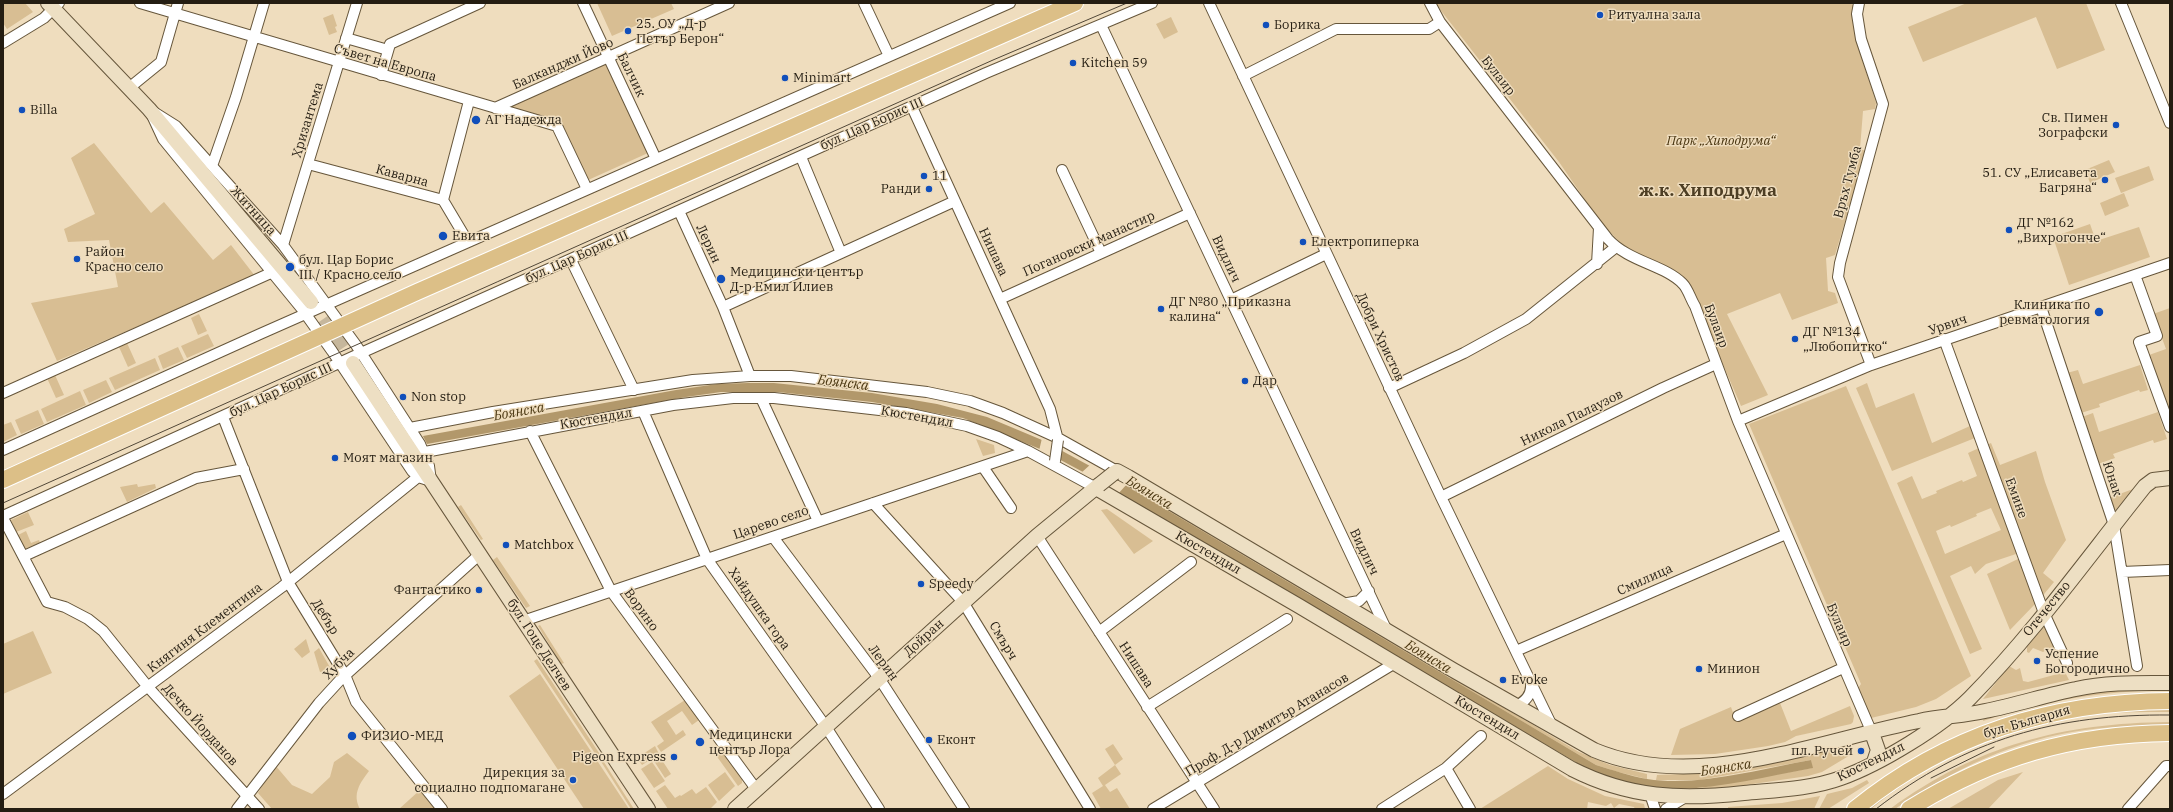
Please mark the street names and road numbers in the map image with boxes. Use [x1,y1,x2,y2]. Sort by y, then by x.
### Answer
street label: Балканджи Йово [510,35,616,93]
street label: Съвет на Европа [332,41,438,85]
street label: Балчик [614,50,648,100]
street label: Булаир [1478,53,1518,99]
street label: Хризантема [289,80,327,160]
street label: бул. Цар Борис III [818,94,926,154]
street label: Връх Тумба [1831,144,1865,220]
street label: Каварна [374,161,430,191]
street label: Житница [227,183,279,239]
street label: Погановски манастир [1021,208,1157,280]
street label: Лерин [692,222,724,266]
street label: Нишава [975,225,1011,279]
street label: бул. Цар Борис III [523,227,631,287]
street label: Видлич [1208,233,1244,285]
street label: Добри Христов [1353,290,1407,384]
street label: Булаир [1701,302,1731,350]
street label: Урвич [1927,311,1969,339]
street label: бул. Цар Борис III [227,359,335,421]
street label: Никола Палаузов [1518,386,1626,450]
street label: Кюстендил [880,403,954,431]
street label: Кюстендил [559,405,633,433]
street label: Юнак [2099,459,2125,499]
street label: Емине [2001,475,2031,521]
street label: Царево село [731,503,811,543]
street label: Видлич [1346,526,1382,578]
street label: Кюстендил [1172,528,1244,578]
street label: Смилица [1615,561,1675,599]
street label: Хайдушка гора [725,565,793,653]
street label: Отечество [2020,578,2074,640]
street label: Княгиня Клементина [145,580,265,676]
street label: Ворино [620,586,662,634]
street label: Дебър [308,596,342,638]
street label: бул. Гоце Делчев [504,596,574,694]
street label: Булаир [1823,601,1855,649]
street label: Дойран [901,616,947,660]
street label: Смърч [985,619,1021,663]
street label: Нишава [1115,639,1157,691]
street label: Лерин [865,642,901,684]
street label: Хубча [320,645,358,683]
street label: Проф. Д-р Димитър Атанасов [1183,670,1351,780]
street label: Дечко Йорданов [159,681,241,769]
street label: Кюстендил [1452,692,1522,744]
street label: бул. България [1982,702,2072,742]
street label: Кюстендил [1835,739,1907,785]

